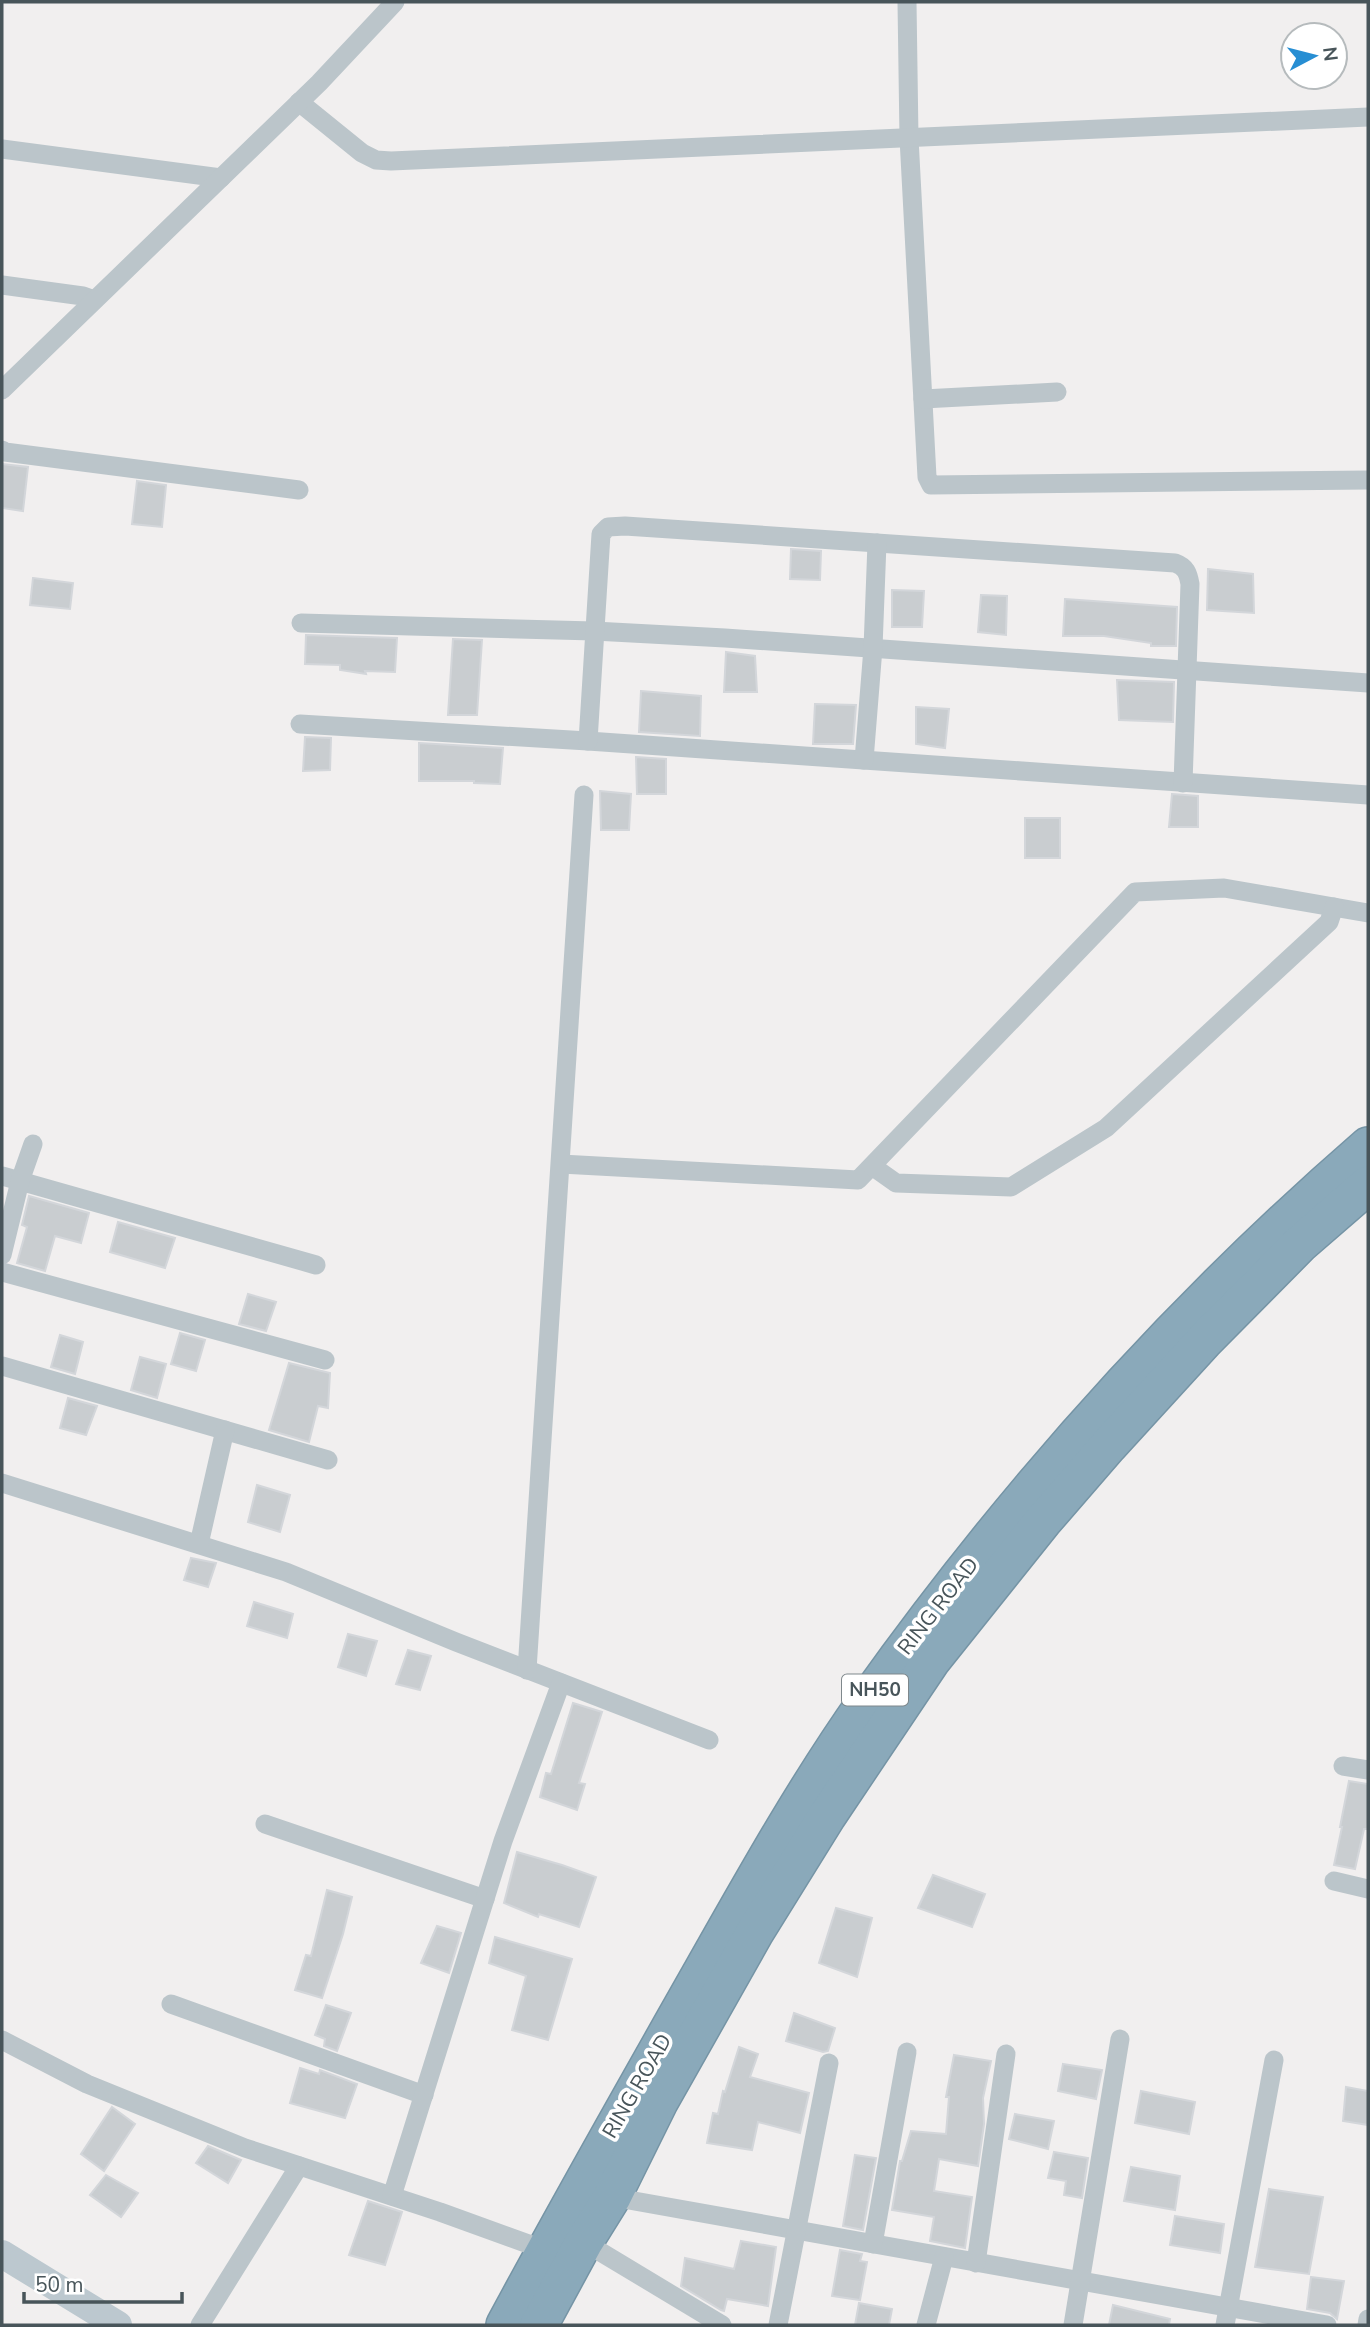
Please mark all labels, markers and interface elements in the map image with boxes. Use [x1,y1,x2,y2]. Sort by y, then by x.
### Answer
north arrow [1279,21,1349,91]
text: N [1316,45,1344,63]
street label: RING ROAD [891,1552,985,1660]
road number: NH50 [842,1674,908,1706]
street label: RING ROAD [596,2029,678,2143]
scale bar [24,2260,182,2304]
text: 50 m [35,2271,84,2299]

